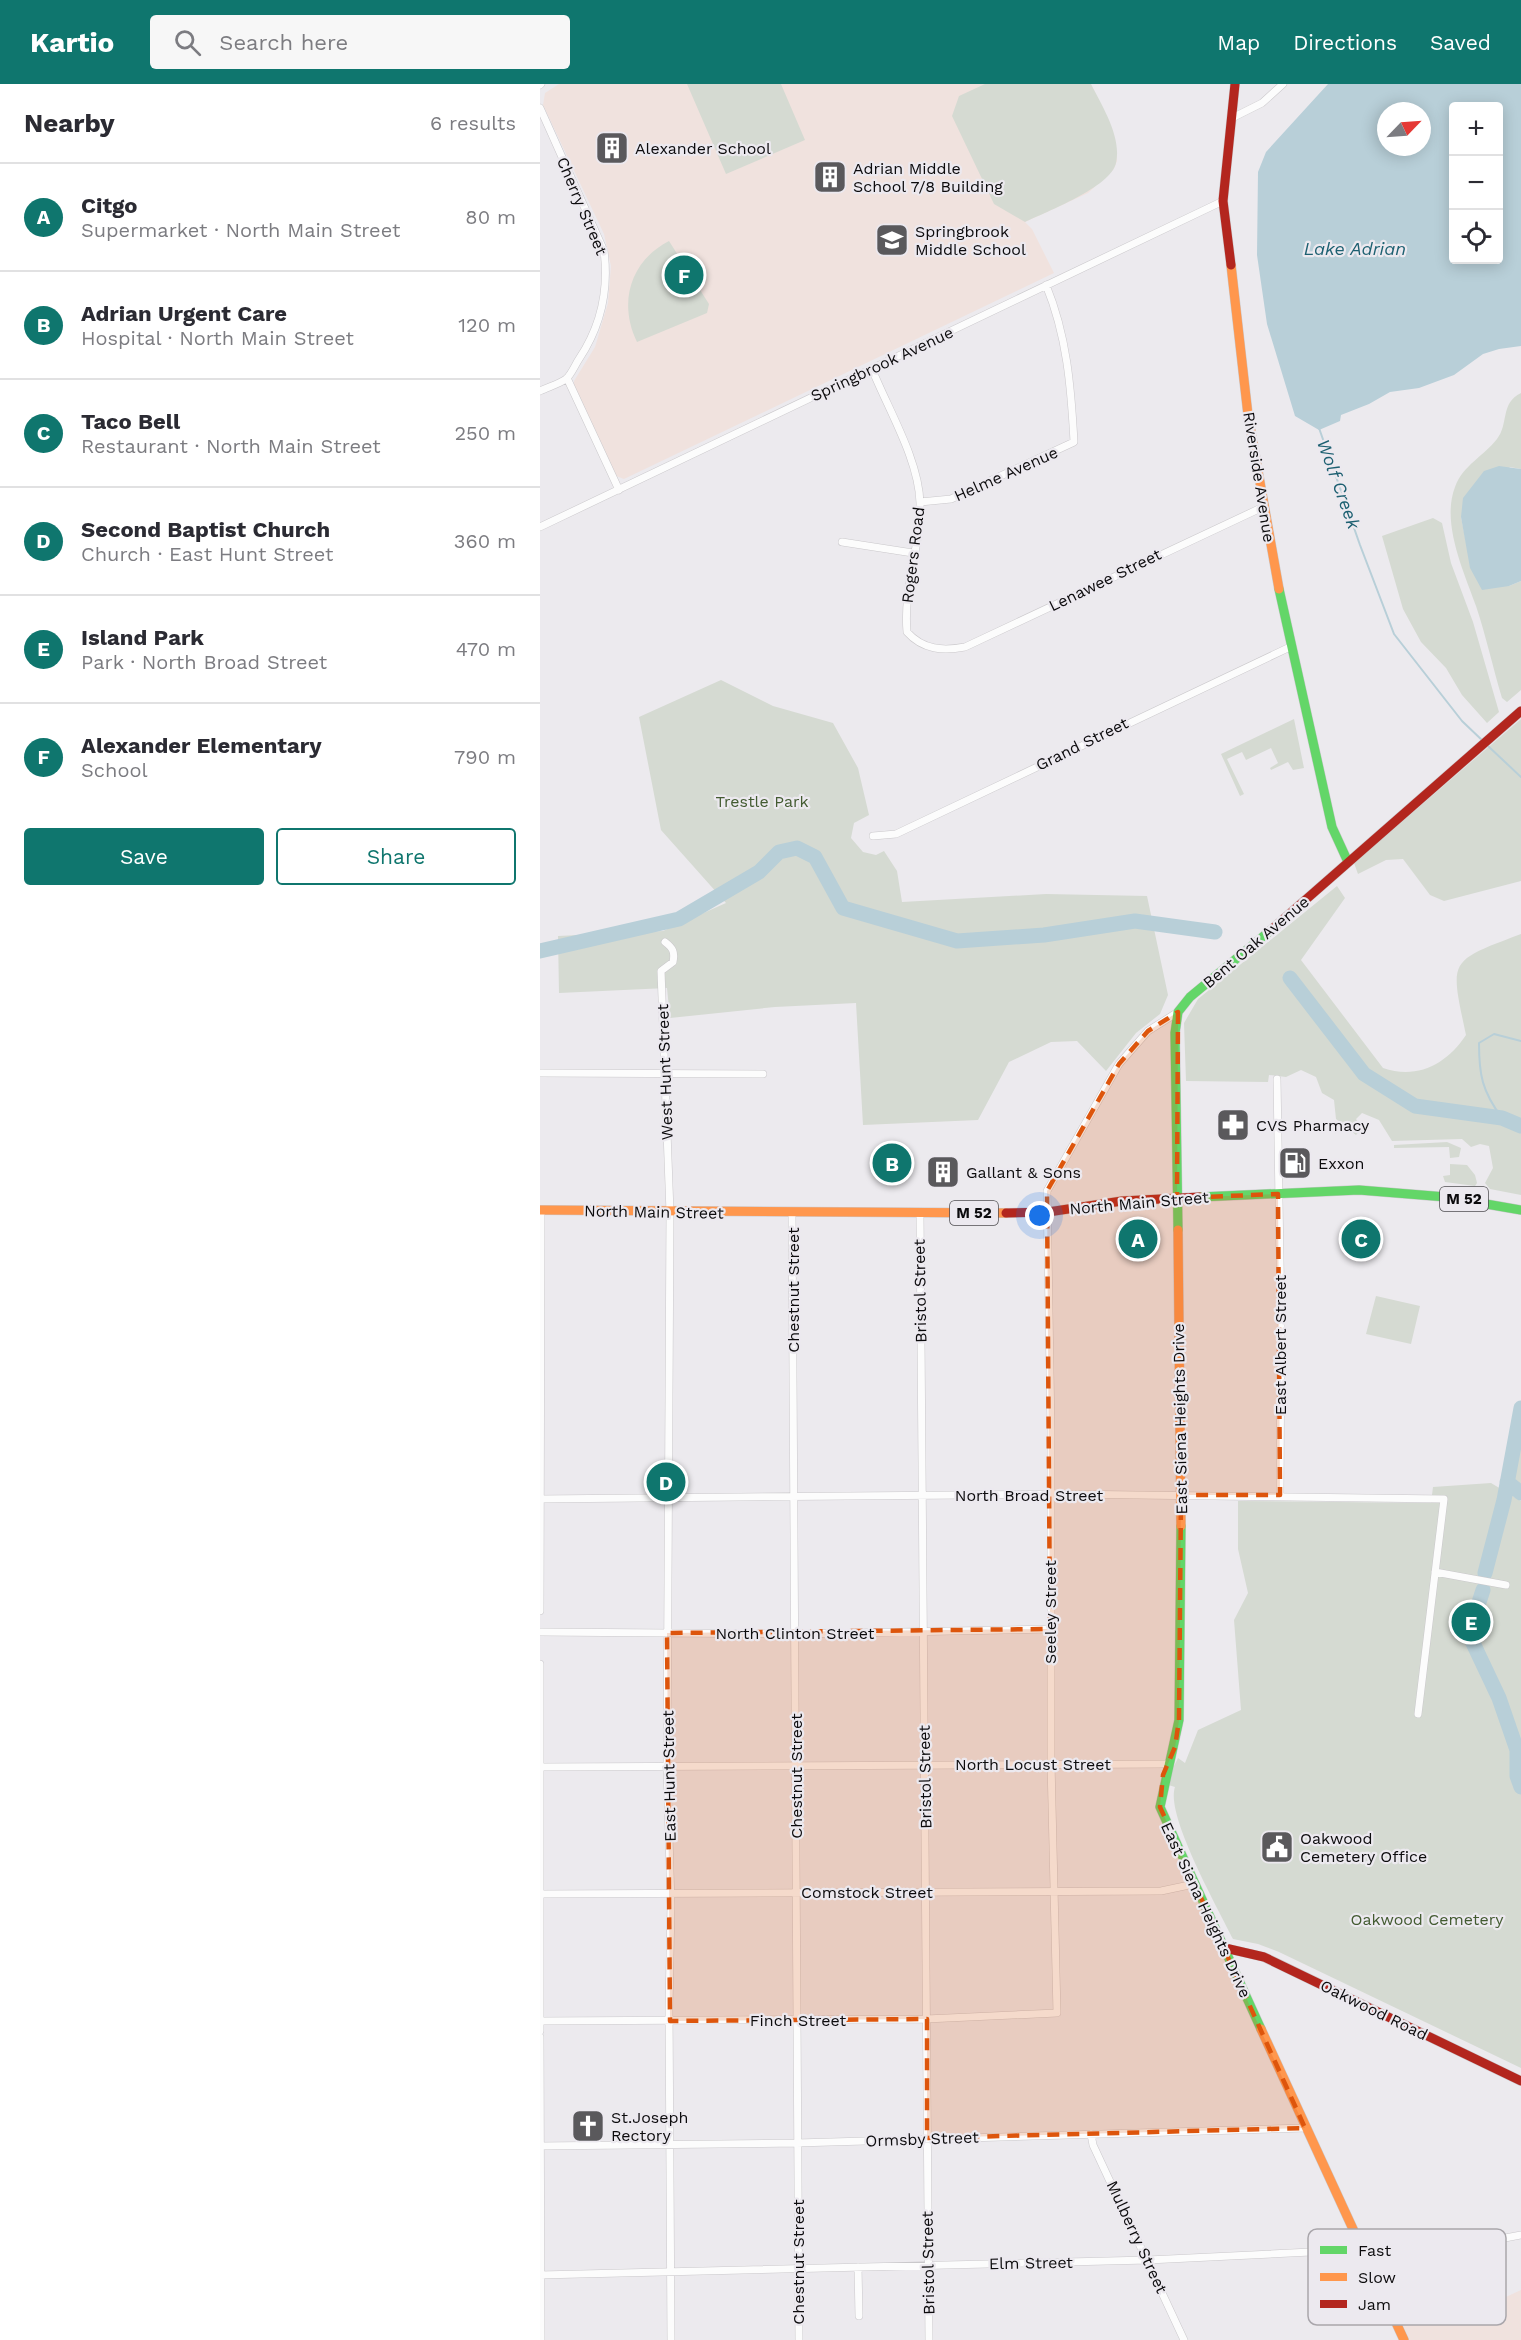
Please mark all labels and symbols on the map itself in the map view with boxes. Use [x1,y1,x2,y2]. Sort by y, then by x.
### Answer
north arrow [1377,102,1431,156]
building icon: Alexander School [594,130,630,166]
place label: Alexander School [635,139,771,158]
street label: Cherry Street [553,154,611,258]
building icon: Adrian Middle School 7/8 Building [812,159,848,195]
place label: Adrian Middle School 7/8 Building [853,159,1003,196]
school or university icon: Springbrook Middle School [874,222,910,258]
place label: Springbrook Middle School [915,222,1026,259]
water label: Lake Adrian [1304,238,1406,259]
pin: F [664,252,704,297]
street label: Springbrook Avenue [808,323,956,405]
street label: Riverside Avenue [1239,410,1279,544]
water label: Wolf Creek [1313,436,1365,533]
street label: Helme Avenue [951,443,1061,505]
street label: Rogers Road [898,506,928,604]
street label: Lenawee Street [1046,544,1165,615]
street label: Grand Street [1033,713,1132,775]
park label: Trestle Park [715,792,809,811]
street label: Bent Oak Avenue [1199,892,1313,992]
street label: West Hunt Street [653,1003,677,1140]
pharmacy icon: CVS Pharmacy [1215,1107,1251,1143]
place label: CVS Pharmacy [1256,1116,1370,1135]
pin: B [872,1140,912,1186]
fuel station icon: Exxon [1277,1145,1313,1181]
building icon: Gallant & Sons [925,1154,961,1190]
place label: Exxon [1318,1154,1364,1173]
place label: Gallant & Sons [966,1163,1081,1182]
street label: North Main Street [1069,1187,1210,1219]
road number: M 52 [1440,1187,1488,1211]
street label: North Main Street [584,1201,724,1223]
road number: M 52 [950,1201,998,1225]
your location [1025,1201,1054,1230]
pin: A [1118,1216,1158,1262]
pin: C [1342,1216,1380,1262]
street label: Chestnut Street [784,1227,803,1353]
street label: Bristol Street [910,1239,930,1343]
street label: East Albert Street [1271,1275,1290,1415]
street label: East Siena Heights Drive [1169,1323,1191,1515]
pin: D [646,1460,686,1504]
street label: North Broad Street [955,1486,1103,1505]
street label: Seeley Street [1041,1560,1060,1664]
pin: E [1452,1600,1490,1644]
street label: North Clinton Street [715,1624,875,1643]
street label: East Hunt Street [658,1710,680,1842]
street label: Chestnut Street [787,1713,806,1839]
street label: Bristol Street [915,1725,935,1829]
street label: North Locust Street [955,1755,1111,1774]
street label: East Siena Heights Drive [1157,1819,1255,2001]
public building icon: Oakwood Cemetery Office [1259,1829,1295,1865]
place label: Oakwood Cemetery Office [1300,1829,1427,1866]
street label: Comstock Street [801,1883,933,1902]
park label: Oakwood Cemetery [1350,1910,1504,1929]
street label: Oakwood Road [1317,1976,1431,2044]
street label: Finch Street [750,2011,846,2030]
church icon: St.Joseph Rectory [570,2108,606,2144]
place label: St.Joseph Rectory [611,2108,688,2145]
street label: Ormsby Street [865,2128,979,2150]
street label: Mulberry Street [1103,2178,1172,2297]
street label: Chestnut Street [789,2199,808,2325]
street label: Bristol Street [918,2211,938,2315]
legend [1308,2229,1506,2325]
text: Fast [1358,2241,1391,2260]
street label: Elm Street [989,2253,1073,2273]
text: Slow [1358,2268,1396,2287]
text: Jam [1358,2295,1391,2314]

